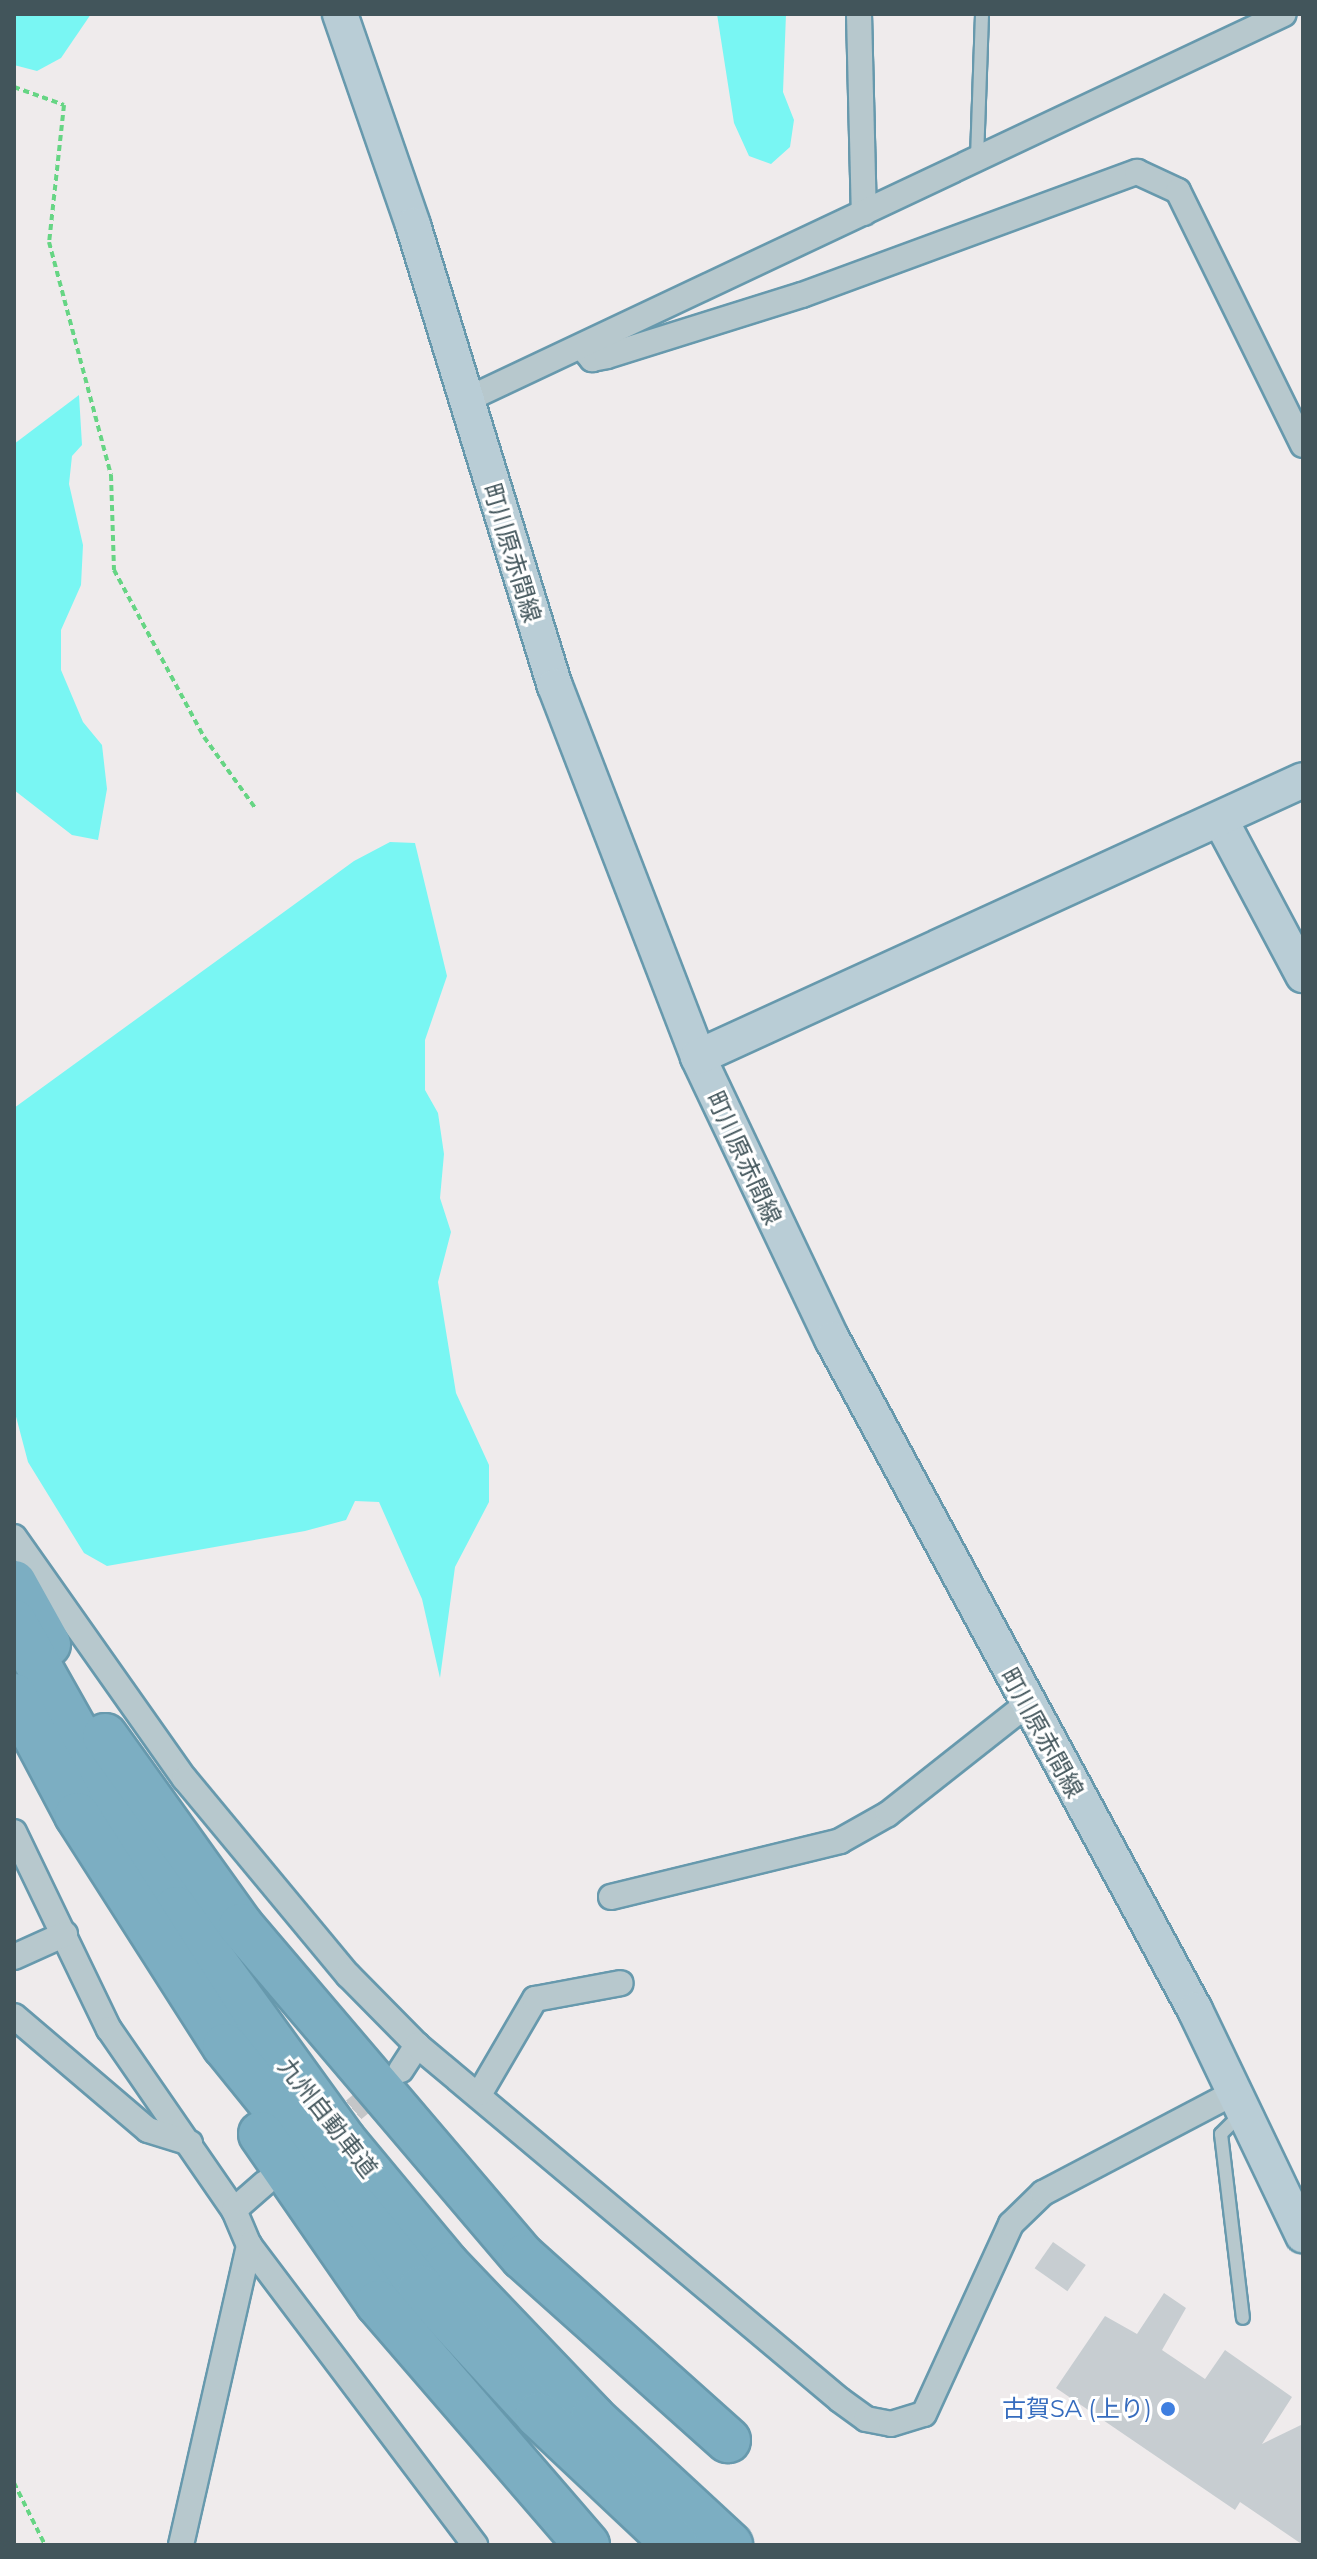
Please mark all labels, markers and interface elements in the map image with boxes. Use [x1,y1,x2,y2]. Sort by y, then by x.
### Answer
street label: 町川原赤間線 [477,480,547,626]
street label: 町川原赤間線 [701,1087,787,1229]
street label: 町川原赤間線 [994,1663,1090,1803]
street label: 九州自動車道 [272,2052,384,2184]
place label: 古賀SA (上り) [1002,2395,1152,2423]
marker: 古賀SA (上り) [1159,2400,1177,2418]

